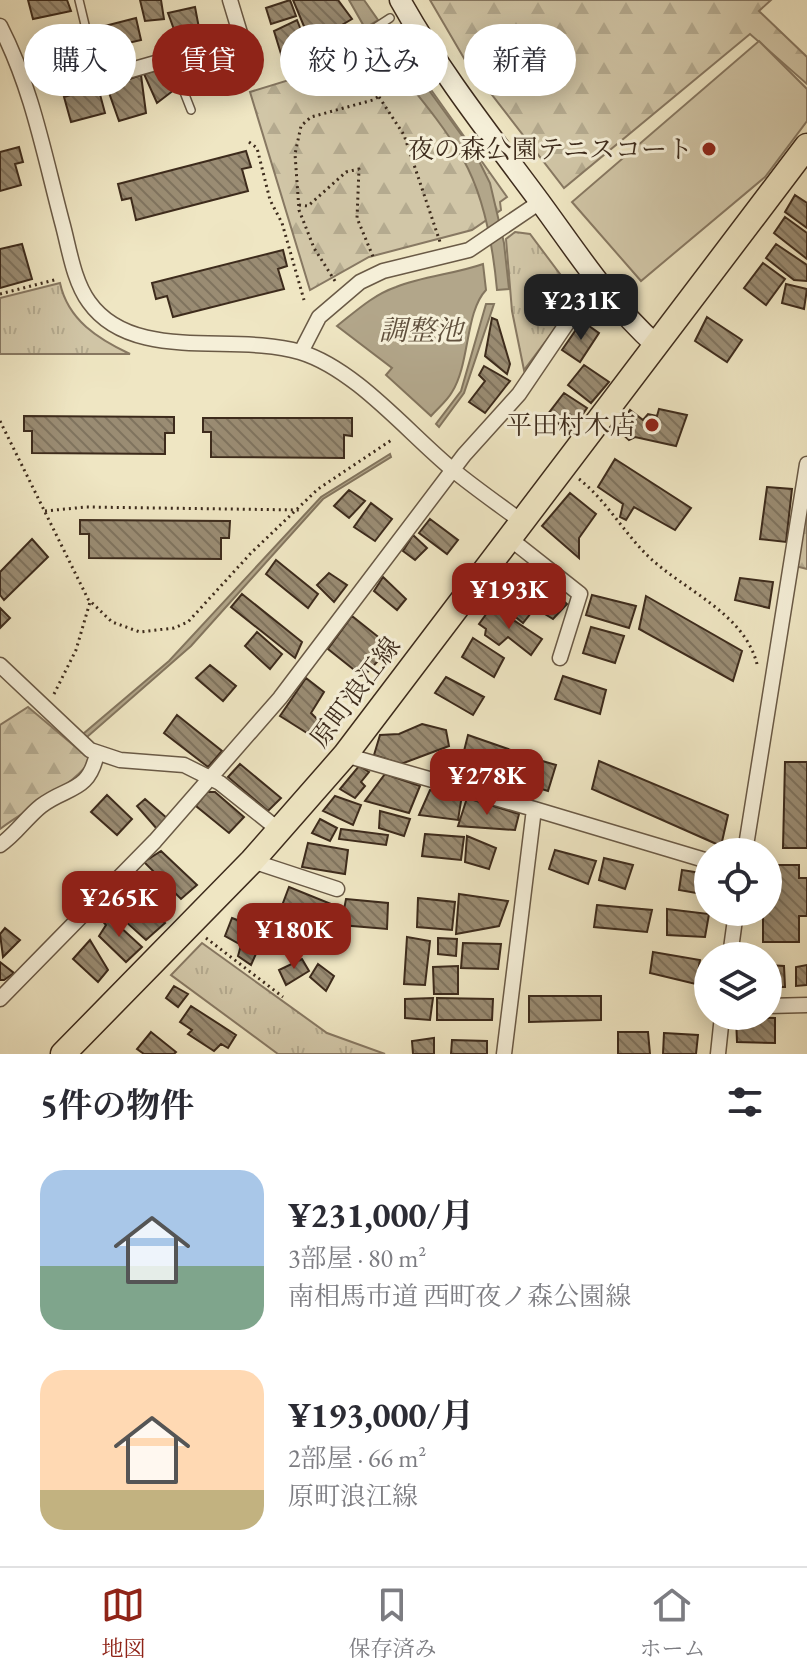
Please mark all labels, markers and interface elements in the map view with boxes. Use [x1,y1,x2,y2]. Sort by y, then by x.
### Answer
chip: 購入 [24,24,136,96]
chip: 賃貸 [152,24,264,96]
chip: 絞り込み [280,24,448,96]
chip: 新着 [464,24,576,96]
place label: 夜の森公園テニスコート [408,132,693,166]
marker: 夜の森公園テニスコート [700,140,718,158]
pin: ¥231K [525,274,637,342]
text: ¥231K [542,283,620,317]
water label: 調整池 [379,312,466,348]
place label: 平田村木店 [506,408,636,442]
marker: 平田村木店 [643,416,661,434]
pin: ¥193K [453,563,565,631]
text: ¥193K [470,572,548,606]
street label: 原町浪江線 [302,630,408,754]
pin: ¥278K [431,749,543,817]
text: ¥278K [448,758,526,792]
map controls [694,838,782,1030]
button: locate [694,838,782,926]
pin: ¥265K [63,871,175,939]
text: ¥265K [80,880,158,914]
pin: ¥180K [238,903,350,971]
text: ¥180K [255,912,333,946]
button: layers [694,942,782,1030]
icon: filters [723,1080,767,1124]
text: 5件の物件 [40,1083,194,1127]
text: ¥231,000/月 [288,1193,474,1237]
icon: home [104,1202,200,1298]
text: 3部屋 · 80 m² [288,1241,426,1275]
text: 南相馬市道 西町夜ノ森公園線 [288,1279,631,1313]
text: ¥193,000/月 [288,1393,474,1437]
icon: home [104,1402,200,1498]
text: 2部屋 · 66 m² [288,1441,426,1475]
text: 原町浪江線 [288,1479,418,1513]
tab: 地図 [101,1583,146,1663]
tab: 保存済み [348,1583,437,1663]
tab: ホーム [639,1583,706,1663]

